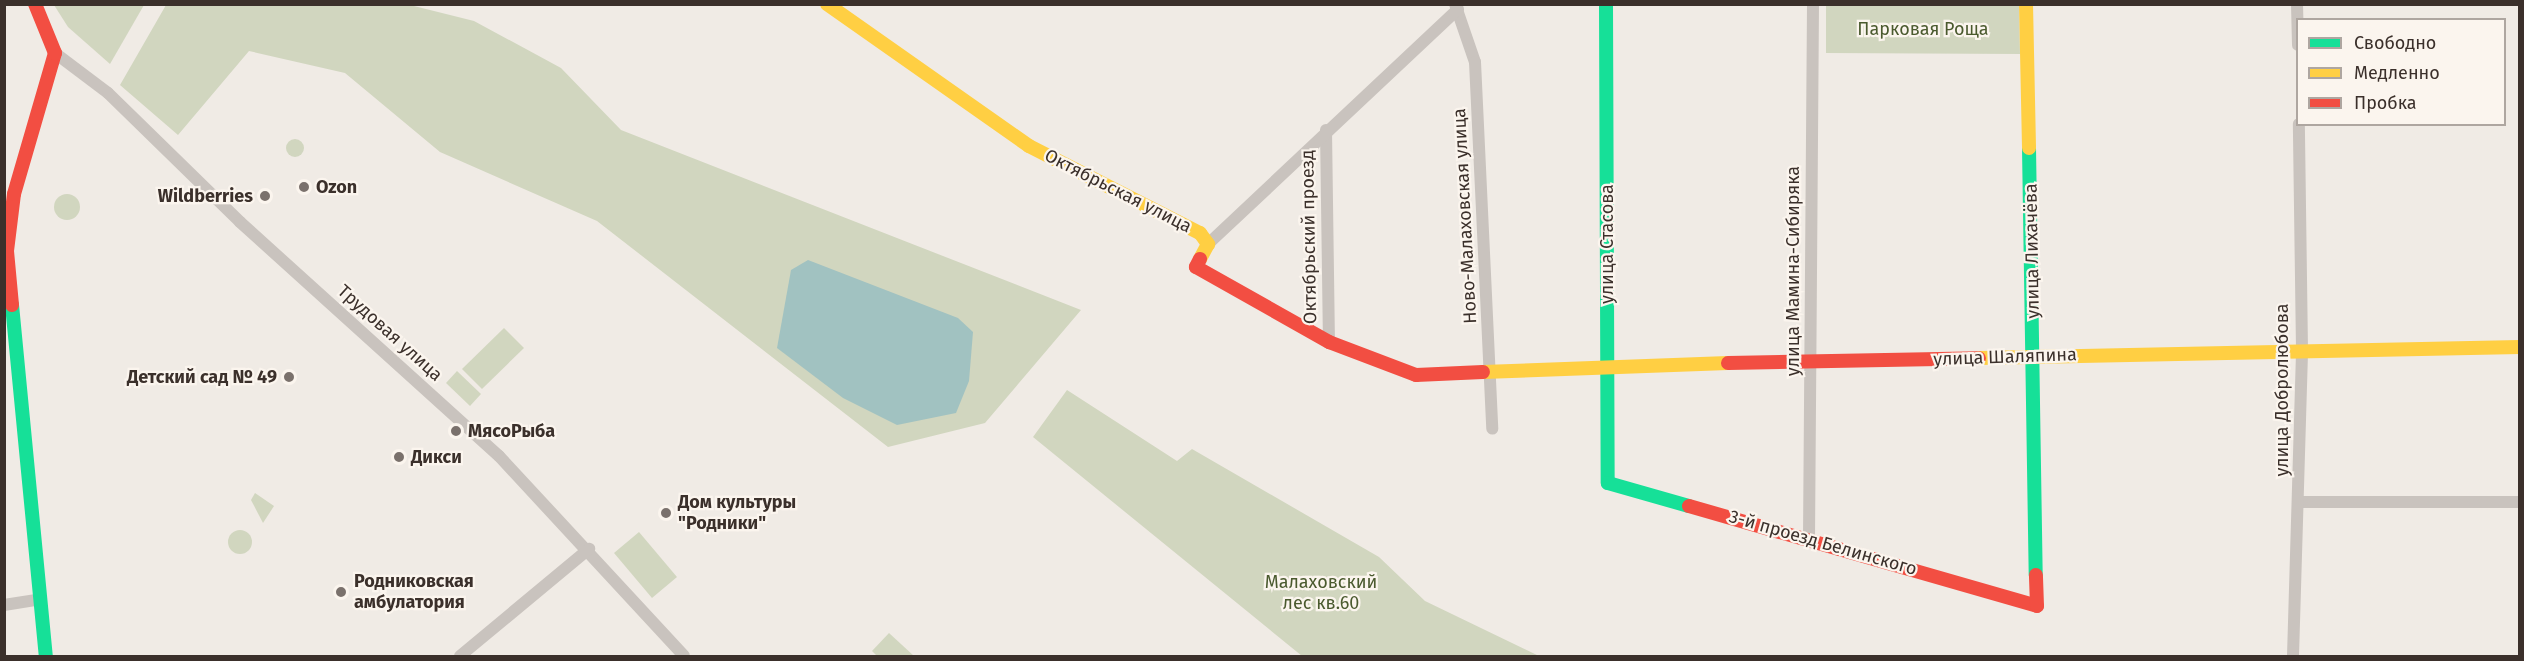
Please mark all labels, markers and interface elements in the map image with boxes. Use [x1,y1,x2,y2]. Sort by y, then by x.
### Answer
park label: Парковая Роща [1857,18,1989,40]
legend [2296,18,2506,126]
text: Свободно [2354,32,2436,54]
text: Медленно [2354,62,2440,84]
text: Пробка [2354,92,2417,114]
street label: Ново-Малаховская улица [1449,108,1481,324]
street label: Октябрьская улица [1041,145,1195,237]
street label: Октябрьский проезд [1297,150,1321,324]
street label: улица Мамина-Сибиряка [1782,166,1804,376]
place label: Ozon [316,176,357,198]
marker: Ozon [297,180,311,194]
street label: улица Лихачёва [2020,183,2044,319]
street label: улица Стасова [1596,184,1618,304]
place label: Wildberries [158,185,253,207]
marker: Wildberries [258,189,272,203]
street label: Трудовая улица [333,280,447,386]
street label: улица Добролюбова [2271,303,2293,477]
street label: улица Шаляпина [1933,344,2077,370]
place label: Детский сад № 49 [127,366,277,388]
marker: Детский сад № 49 [282,370,296,384]
place label: МясоРыба [468,420,555,442]
marker: МясоРыба [449,424,463,438]
place label: Дикси [411,446,462,468]
marker: Дикси [392,450,406,464]
place label: Дом культуры "Родники" [678,492,796,534]
marker: Дом культуры "Родники" [659,506,673,520]
street label: 3-й проезд Белинского [1726,506,1920,580]
place label: Родниковская амбулатория [354,571,474,614]
park label: Малаховский лес кв.60 [1265,572,1377,614]
marker: Родниковская амбулатория [332,583,350,601]

